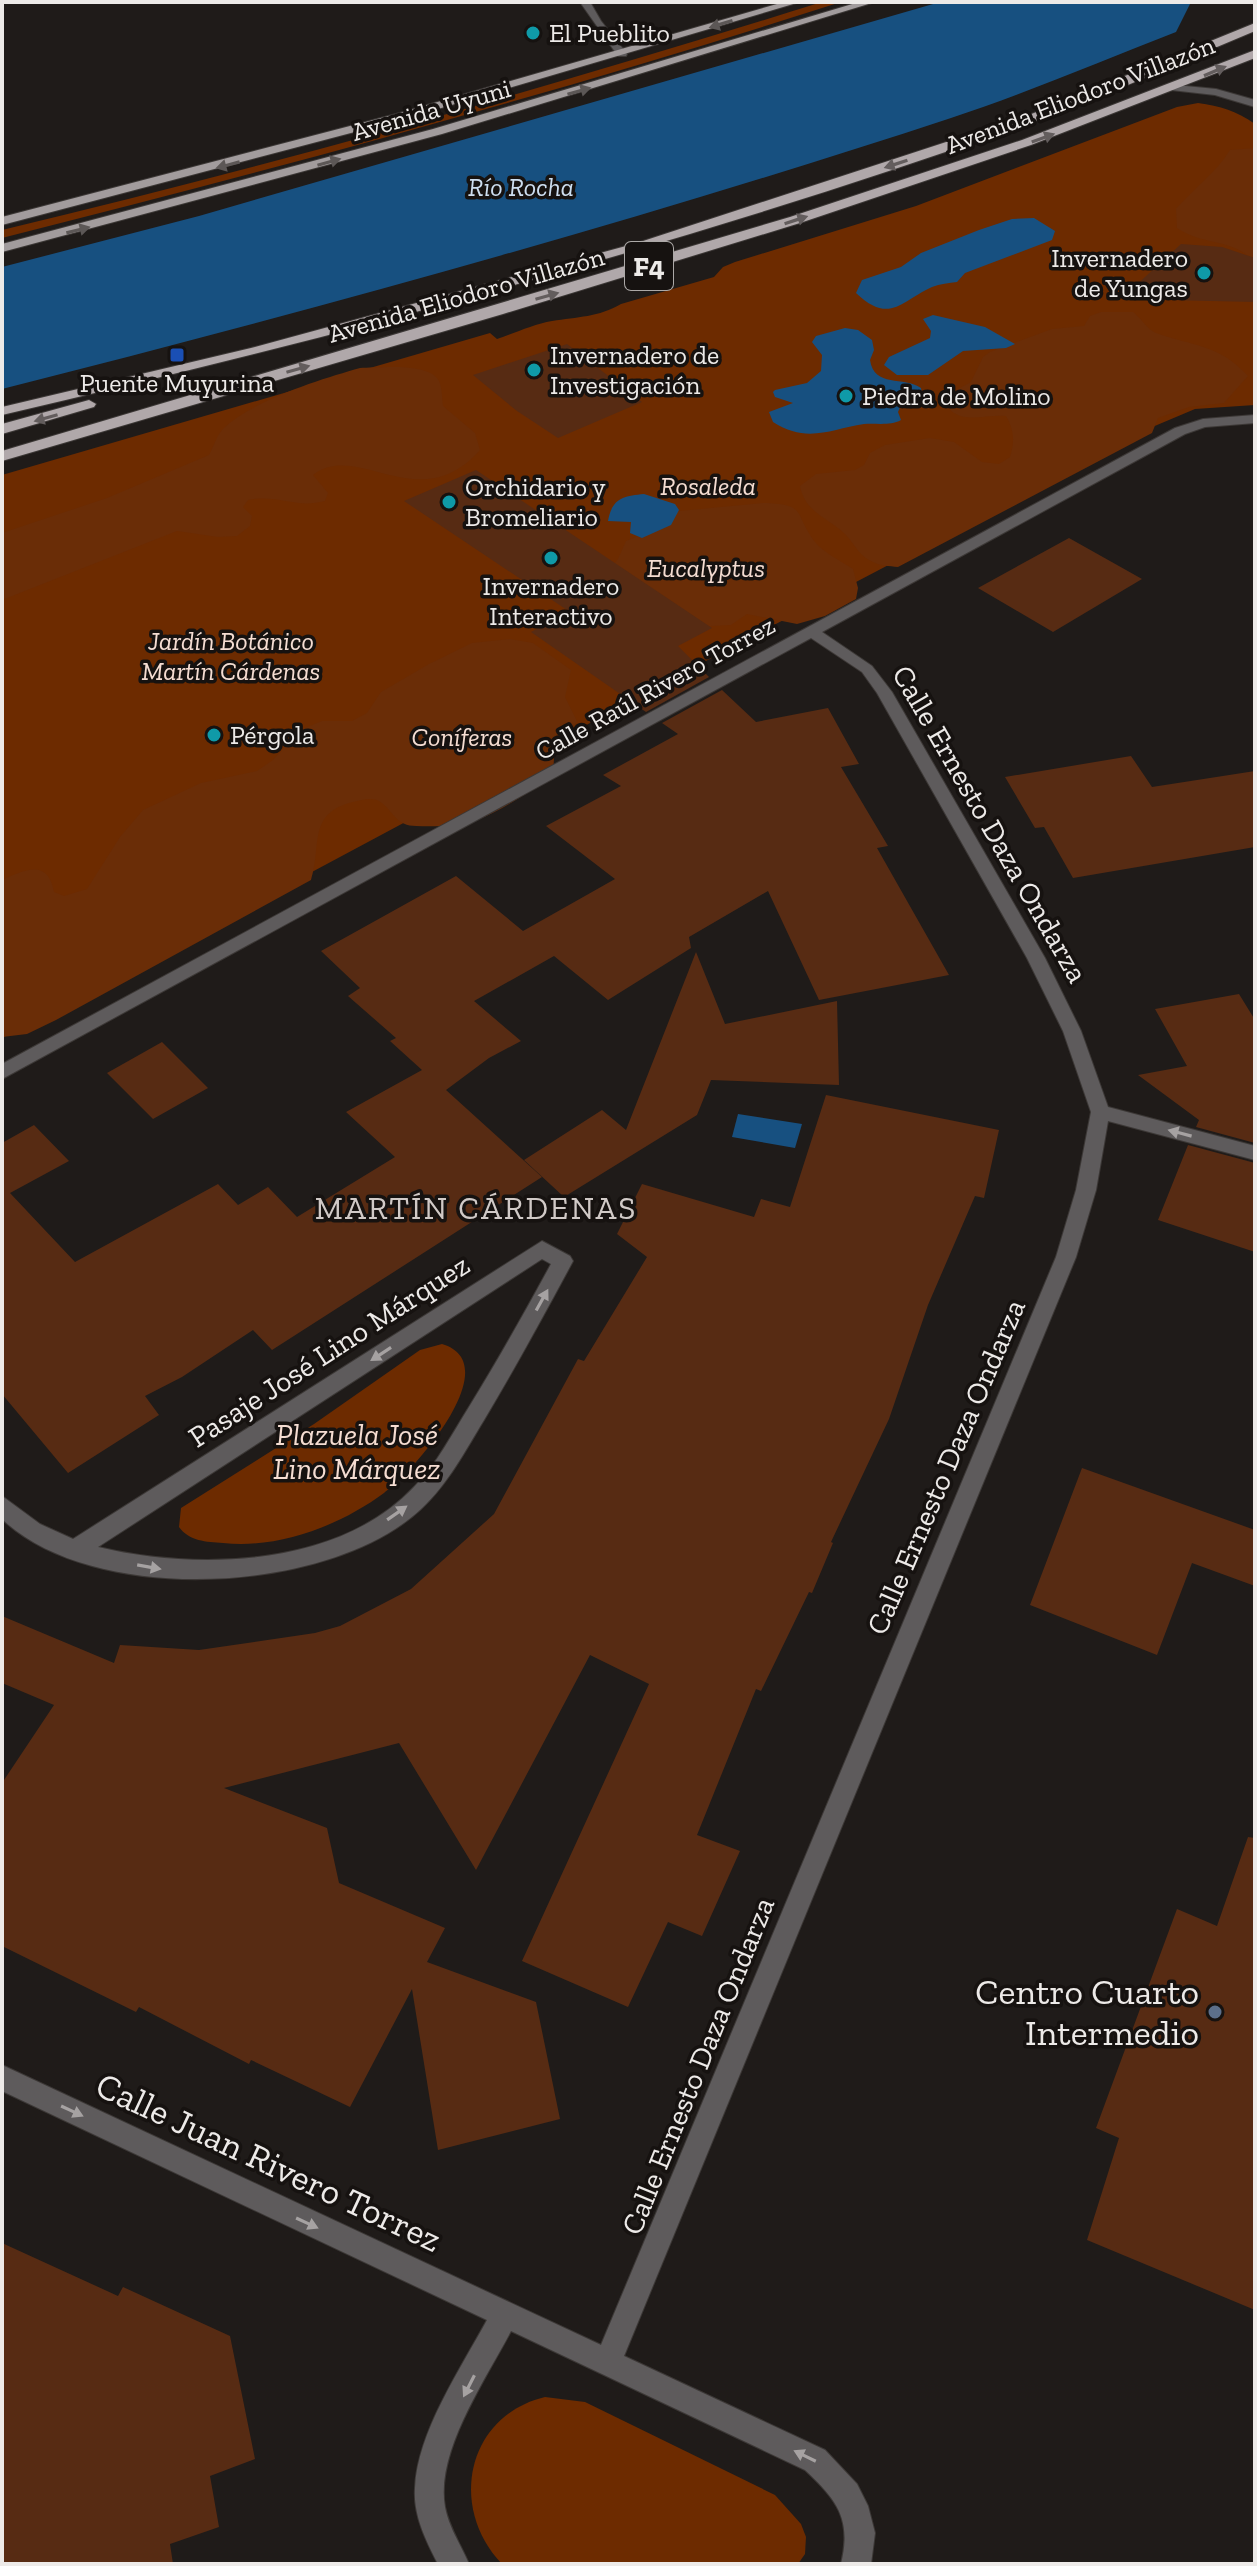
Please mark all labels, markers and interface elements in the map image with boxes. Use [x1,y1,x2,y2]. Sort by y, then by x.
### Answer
place label: El Pueblito [549,17,670,49]
one-way arrow [708,18,732,31]
marker: El Pueblito [524,24,542,42]
street label: Avenida Eliodoro Villazón [941,29,1219,161]
one-way arrow [1203,64,1227,77]
street label: Avenida Uyuni [348,72,514,148]
one-way arrow [567,84,591,97]
one-way arrow [1031,131,1055,144]
one-way arrow [317,155,341,168]
one-way arrow [216,159,240,172]
one-way arrow [883,159,907,171]
water label: Río Rocha [468,171,574,203]
one-way arrow [784,213,808,225]
one-way arrow [65,223,90,235]
street label: Avenida Eliodoro Villazón [324,240,608,350]
road number: F4 [625,242,673,290]
place label: Invernadero de Yungas [1051,242,1188,304]
marker: Invernadero de Yungas [1195,264,1213,282]
one-way arrow [535,290,560,302]
place label: Invernadero de Investigación [550,339,719,401]
marker: Puente Muyurina [168,346,186,364]
marker: Invernadero de Investigación [525,361,543,379]
one-way arrow [286,362,310,375]
place label: Puente Muyurina [80,367,275,399]
place label: Piedra de Molino [862,380,1051,412]
marker: Piedra de Molino [837,387,855,405]
one-way arrow [34,412,59,424]
park label: Rosaleda [660,470,756,502]
place label: Orchidario y Bromeliario [465,471,606,533]
marker: Orchidario y Bromeliario [440,493,458,511]
marker: Invernadero Interactivo [542,549,560,567]
park label: Eucalyptus [647,552,765,584]
place label: Invernadero Interactivo [483,570,619,632]
street label: Calle Raúl Rivero Torrez [530,609,780,767]
park label: Jardín Botánico Martín Cárdenas [142,625,320,687]
street label: Calle Ernesto Daza Ondarza [884,659,1096,989]
place label: Pérgola [230,719,315,751]
park label: Coníferas [412,721,512,753]
marker: Pérgola [205,726,223,744]
one-way arrow [1167,1127,1192,1139]
district label: MARTÍN CÁRDENAS [315,1189,637,1227]
street label: Pasaje José Lino Márquez [182,1247,476,1455]
one-way arrow [534,1289,548,1311]
street label: Calle Ernesto Daza Ondarza [859,1294,1033,1640]
one-way arrow [371,1346,392,1361]
park label: Plazuela José Lino Márquez [273,1417,441,1487]
one-way arrow [386,1506,407,1521]
one-way arrow [137,1561,162,1573]
street label: Calle Ernesto Daza Ondarza [614,1892,782,2240]
place label: Centro Cuarto Intermedio [975,1970,1199,2054]
marker: Centro Cuarto Intermedio [1206,2003,1224,2021]
street label: Calle Juan Rivero Torrez [89,2063,449,2261]
one-way arrow [61,2104,84,2118]
one-way arrow [296,2216,319,2230]
one-way arrow [462,2374,476,2397]
one-way arrow [793,2449,816,2462]

